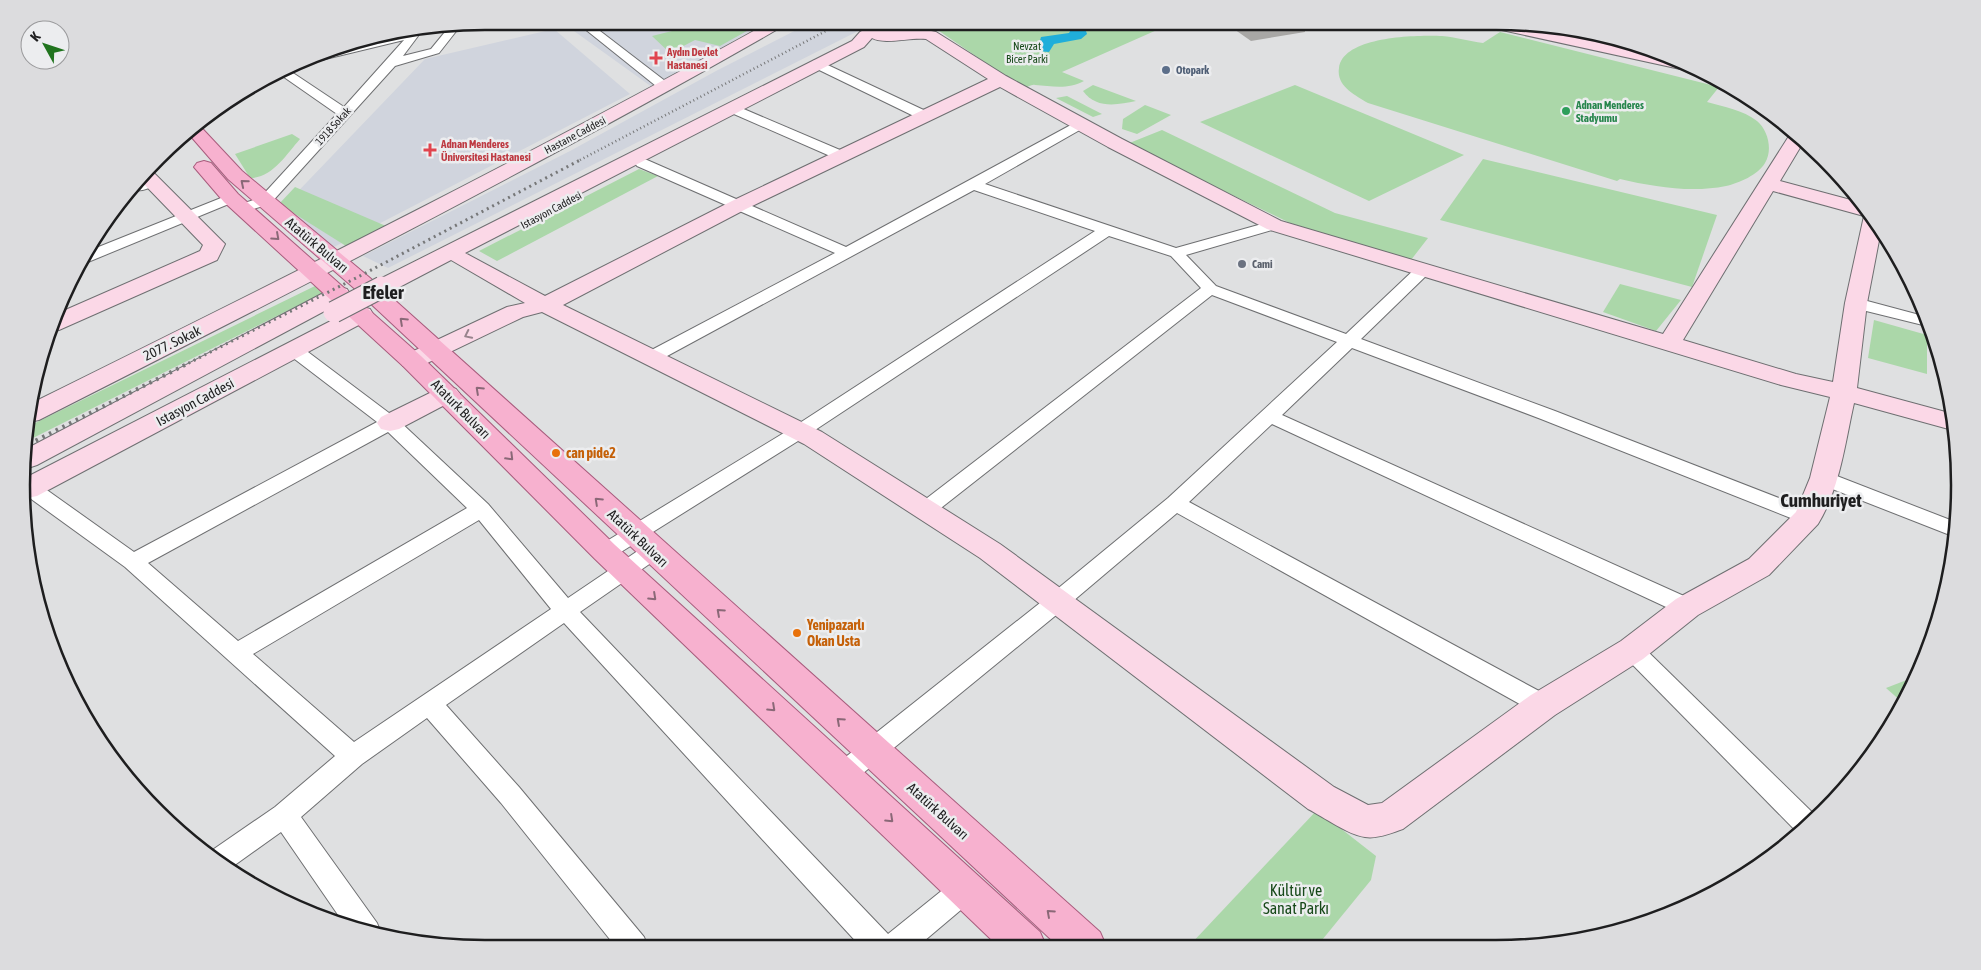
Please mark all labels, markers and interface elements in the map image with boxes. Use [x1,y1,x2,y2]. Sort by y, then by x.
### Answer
north arrow [20,20,70,70]
text: K [27,29,43,44]
park label: Nevzat Bicer Parki [1006,40,1048,65]
place label: Aydın Devlet Hastanesi [666,46,719,71]
marker: Aydın Devlet Hastanesi [649,51,663,65]
marker: Otopark [1160,64,1172,76]
place label: Otopark [1176,64,1209,76]
place label: Adnan Menderes Stadyumu [1575,99,1644,124]
street label: 1918 Sokak [313,104,353,147]
marker: Adnan Menderes Stadyumu [1560,105,1572,117]
street label: Hastane Caddesi [542,114,608,156]
place label: Adnan Menderes Üniversitesi Hastanesi [440,138,531,163]
marker: Adnan Menderes Üniversitesi Hastanesi [423,143,437,157]
one-way arrow [240,180,249,189]
street label: Istasyon Caddesi [519,189,583,231]
street label: Atatürk Bulvarı [282,214,352,276]
one-way arrow [270,232,279,240]
marker: Cami [1236,258,1248,270]
place label: Cami [1252,258,1273,270]
district label: Efeler [362,281,404,303]
one-way arrow [400,318,409,327]
street label: 2077. Sokak [141,322,203,364]
one-way arrow [464,329,473,339]
street label: Istasyon Caddesi [153,375,237,429]
street label: Ataturk Bulvarı [428,376,494,442]
one-way arrow [475,387,484,396]
place label: can pide2 [566,445,616,461]
marker: can pide2 [550,447,562,459]
one-way arrow [505,452,514,461]
district label: Cumhuriyet [1780,489,1862,511]
one-way arrow [595,498,604,507]
street label: Atatürk Bulvarı [604,506,672,570]
one-way arrow [648,591,657,600]
one-way arrow [716,609,725,618]
place label: Yenipazarlı Okan Usta [806,617,865,649]
marker: Yenipazarlı Okan Usta [791,627,803,639]
one-way arrow [766,702,775,711]
one-way arrow [836,718,845,727]
street label: Atatürk Bulvarı [904,779,972,843]
one-way arrow [885,813,894,822]
park label: Kültür ve Sanat Parkı [1263,881,1329,917]
one-way arrow [1047,910,1056,919]

